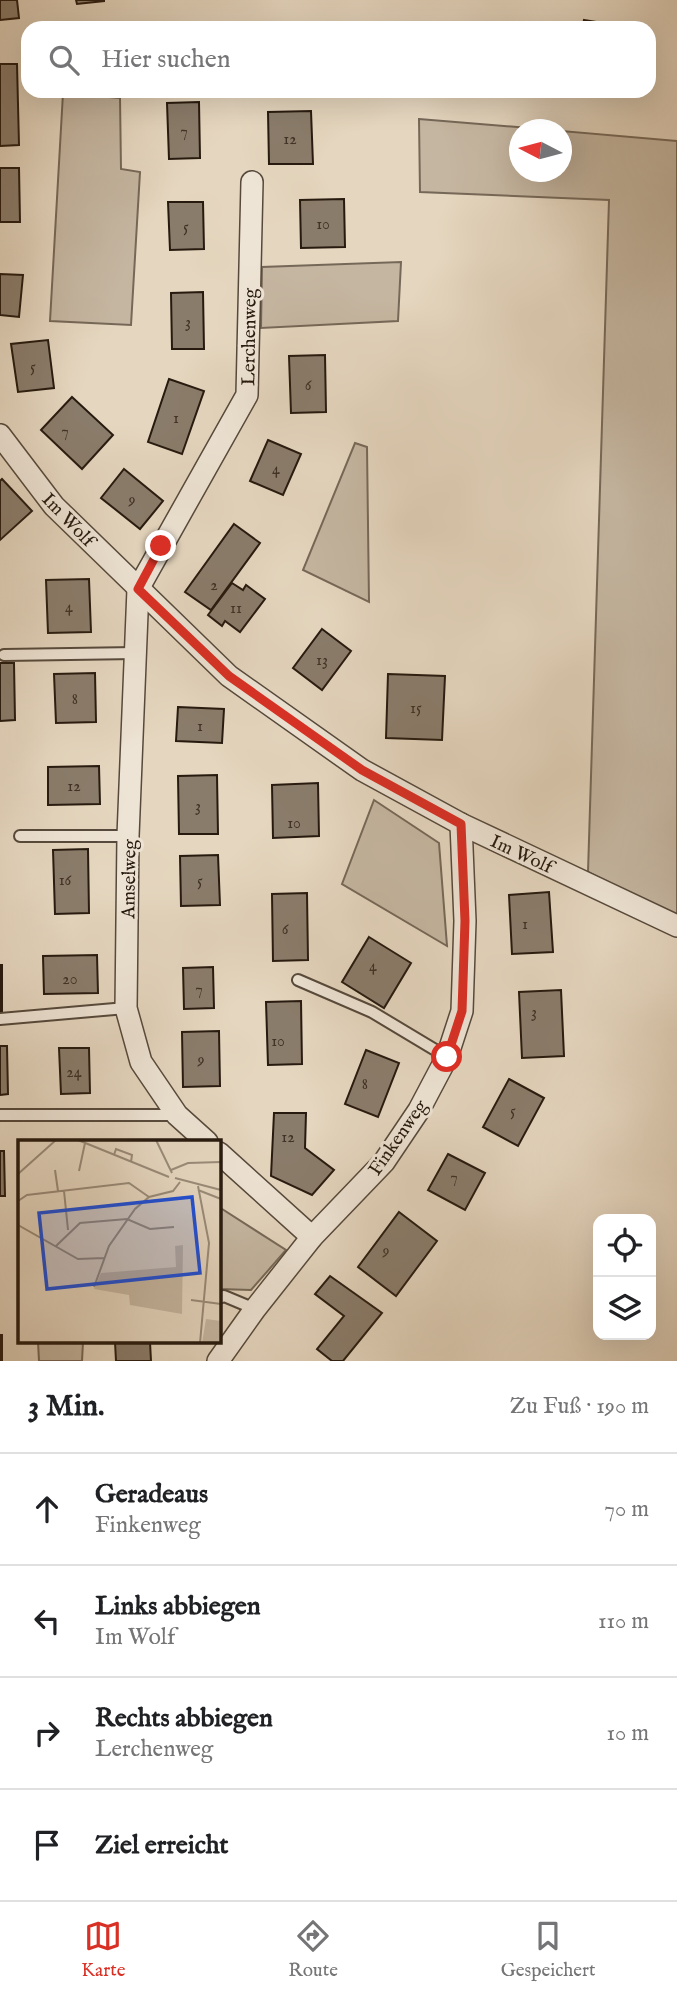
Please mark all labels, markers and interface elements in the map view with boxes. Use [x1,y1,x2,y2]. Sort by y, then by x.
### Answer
search box [21,21,656,98]
icon: search [45,41,83,79]
text: Hier suchen [101,43,231,76]
north arrow [509,119,572,182]
house number: 7 [180,122,188,142]
house number: 12 [283,130,297,150]
house number: 10 [316,215,330,235]
house number: 5 [183,218,189,238]
street label: Lerchenweg [237,287,263,386]
house number: 3 [185,313,191,333]
house number: 5 [30,358,36,378]
house number: 6 [305,376,312,396]
house number: 1 [173,409,179,429]
house number: 7 [61,422,69,442]
house number: 4 [272,460,280,480]
street label: Im Wolf [36,488,101,555]
house number: 9 [128,491,136,511]
route end [145,530,176,561]
house number: 2 [210,576,218,596]
house number: 4 [65,598,73,618]
house number: 11 [230,599,242,619]
house number: 13 [316,651,328,671]
house number: 8 [72,690,78,710]
house number: 15 [410,699,422,719]
house number: 1 [197,717,203,737]
house number: 12 [67,777,81,797]
house number: 3 [195,797,201,817]
house number: 10 [287,814,301,834]
street label: Im Wolf [486,830,559,881]
street label: Amselweg [117,839,143,920]
house number: 16 [59,871,72,891]
house number: 5 [197,872,203,892]
house number: 1 [522,915,528,935]
house number: 6 [282,920,289,940]
house number: 4 [369,957,377,977]
house number: 20 [62,970,78,990]
house number: 7 [195,980,203,1000]
house number: 3 [531,1003,537,1023]
house number: 10 [271,1032,285,1052]
route start [431,1041,462,1072]
house number: 9 [197,1051,205,1071]
house number: 24 [66,1063,82,1083]
house number: 8 [362,1075,368,1095]
street label: Finkenweg [364,1095,434,1181]
house number: 5 [510,1102,516,1122]
house number: 12 [281,1128,295,1148]
inset map [18,1140,220,1344]
house number: 7 [450,1168,458,1188]
map controls [593,1214,656,1340]
button: locate [593,1214,656,1277]
house number: 9 [382,1242,390,1262]
button: layers [593,1277,656,1340]
text: 3 Min. [28,1388,104,1426]
text: Zu Fuß · 190 m [510,1392,649,1421]
text: Geradeaus [95,1478,208,1511]
icon: ahead [28,1490,66,1528]
text: 70 m [604,1495,649,1524]
text: Finkenweg [95,1511,201,1540]
text: Links abbiegen [95,1590,261,1623]
icon: left [28,1602,66,1640]
text: 110 m [598,1607,649,1636]
text: Im Wolf [95,1623,175,1652]
text: Rechts abbiegen [95,1702,273,1735]
icon: right [28,1714,66,1752]
text: 10 m [606,1719,649,1748]
text: Lerchenweg [95,1735,213,1764]
icon: arrive [28,1826,66,1864]
text: Ziel erreicht [95,1829,228,1862]
tab: Karte [81,1917,126,1983]
tab: Route [288,1917,338,1983]
tab: Gespeichert [501,1917,596,1983]

